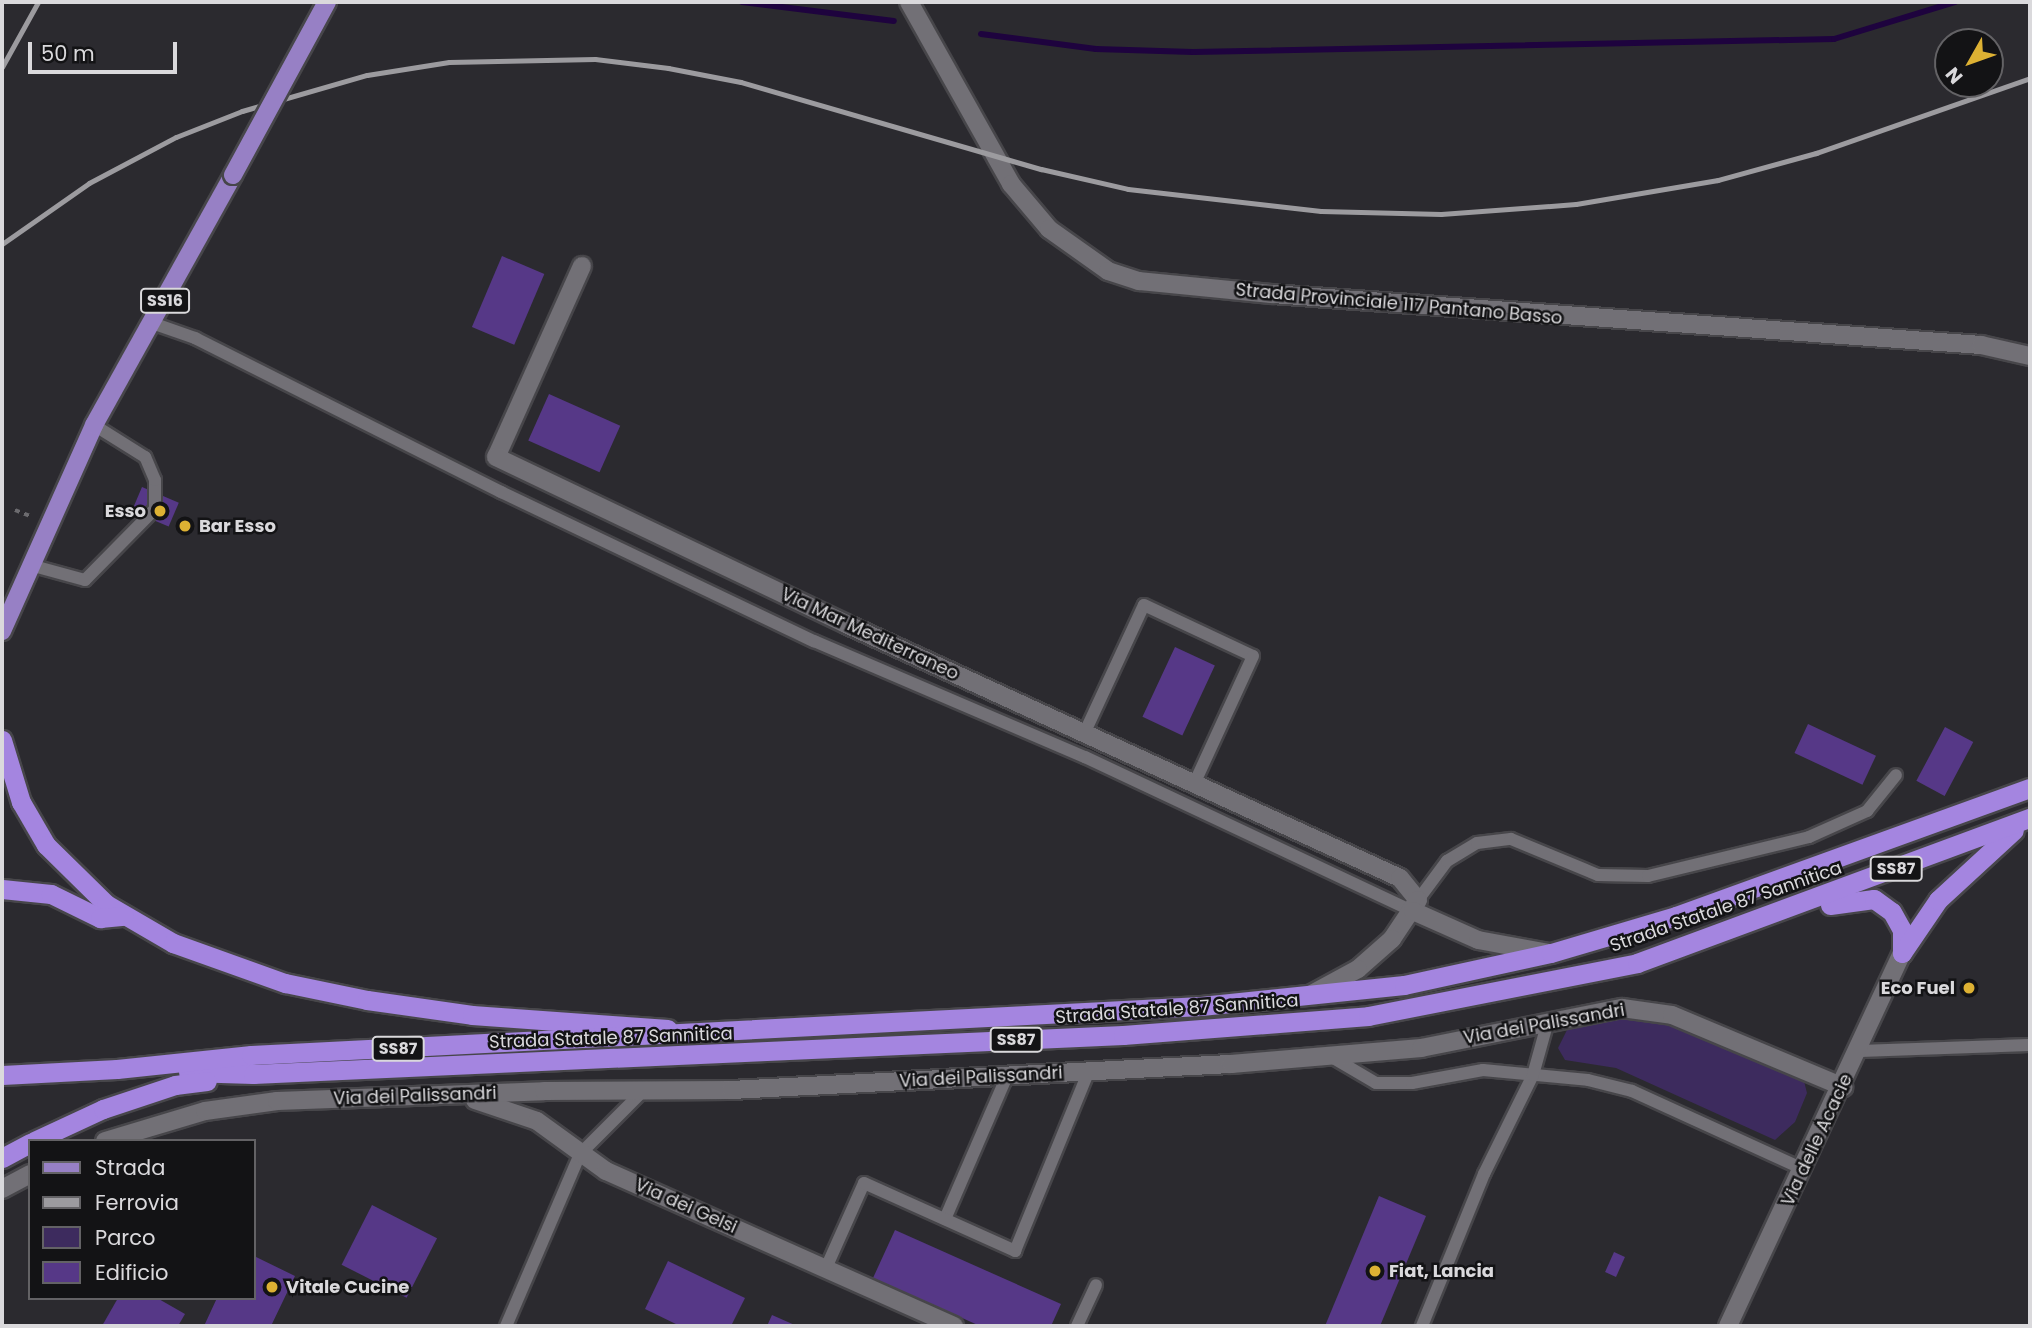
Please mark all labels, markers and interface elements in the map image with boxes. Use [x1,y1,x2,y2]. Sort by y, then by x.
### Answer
scale bar [32,28,180,72]
north arrow [1934,28,2004,98]
text: 50 m [41,39,95,68]
text: N [1939,61,1969,90]
street label: Strada Provinciale 117 Pantano Basso [1235,279,1563,329]
road number: SS16 [139,288,191,314]
place label: Esso [105,500,146,522]
marker: Esso [152,503,168,519]
place label: Bar Esso [199,515,276,537]
marker: Bar Esso [177,518,193,534]
street label: Via Mar Mediterraneo [778,583,962,685]
road number: SS87 [1868,856,1924,882]
street label: Strada Statale 87 Sannitica [1607,857,1845,957]
place label: Eco Fuel [1881,977,1955,999]
marker: Eco Fuel [1961,980,1977,996]
street label: Strada Statale 87 Sannitica [1055,990,1299,1028]
street label: Via dei Palissandri [1462,999,1626,1049]
street label: Strada Statale 87 Sannitica [489,1023,733,1053]
road number: SS87 [988,1028,1044,1052]
road number: SS87 [370,1036,426,1062]
street label: Via dei Palissandri [899,1062,1063,1092]
street label: Via delle Acacie [1777,1070,1857,1210]
street label: Via dei Palissandri [333,1082,497,1110]
legend [28,1139,256,1300]
text: Strada [95,1153,165,1182]
street label: Via dei Gelsi [632,1174,740,1238]
text: Ferrovia [95,1188,179,1217]
text: Parco [95,1223,155,1252]
text: Edificio [95,1258,169,1287]
place label: Fiat, Lancia [1389,1260,1494,1282]
marker: Fiat, Lancia [1367,1263,1383,1279]
place label: Vitale Cucine [286,1276,409,1298]
marker: Vitale Cucine [264,1279,280,1295]

